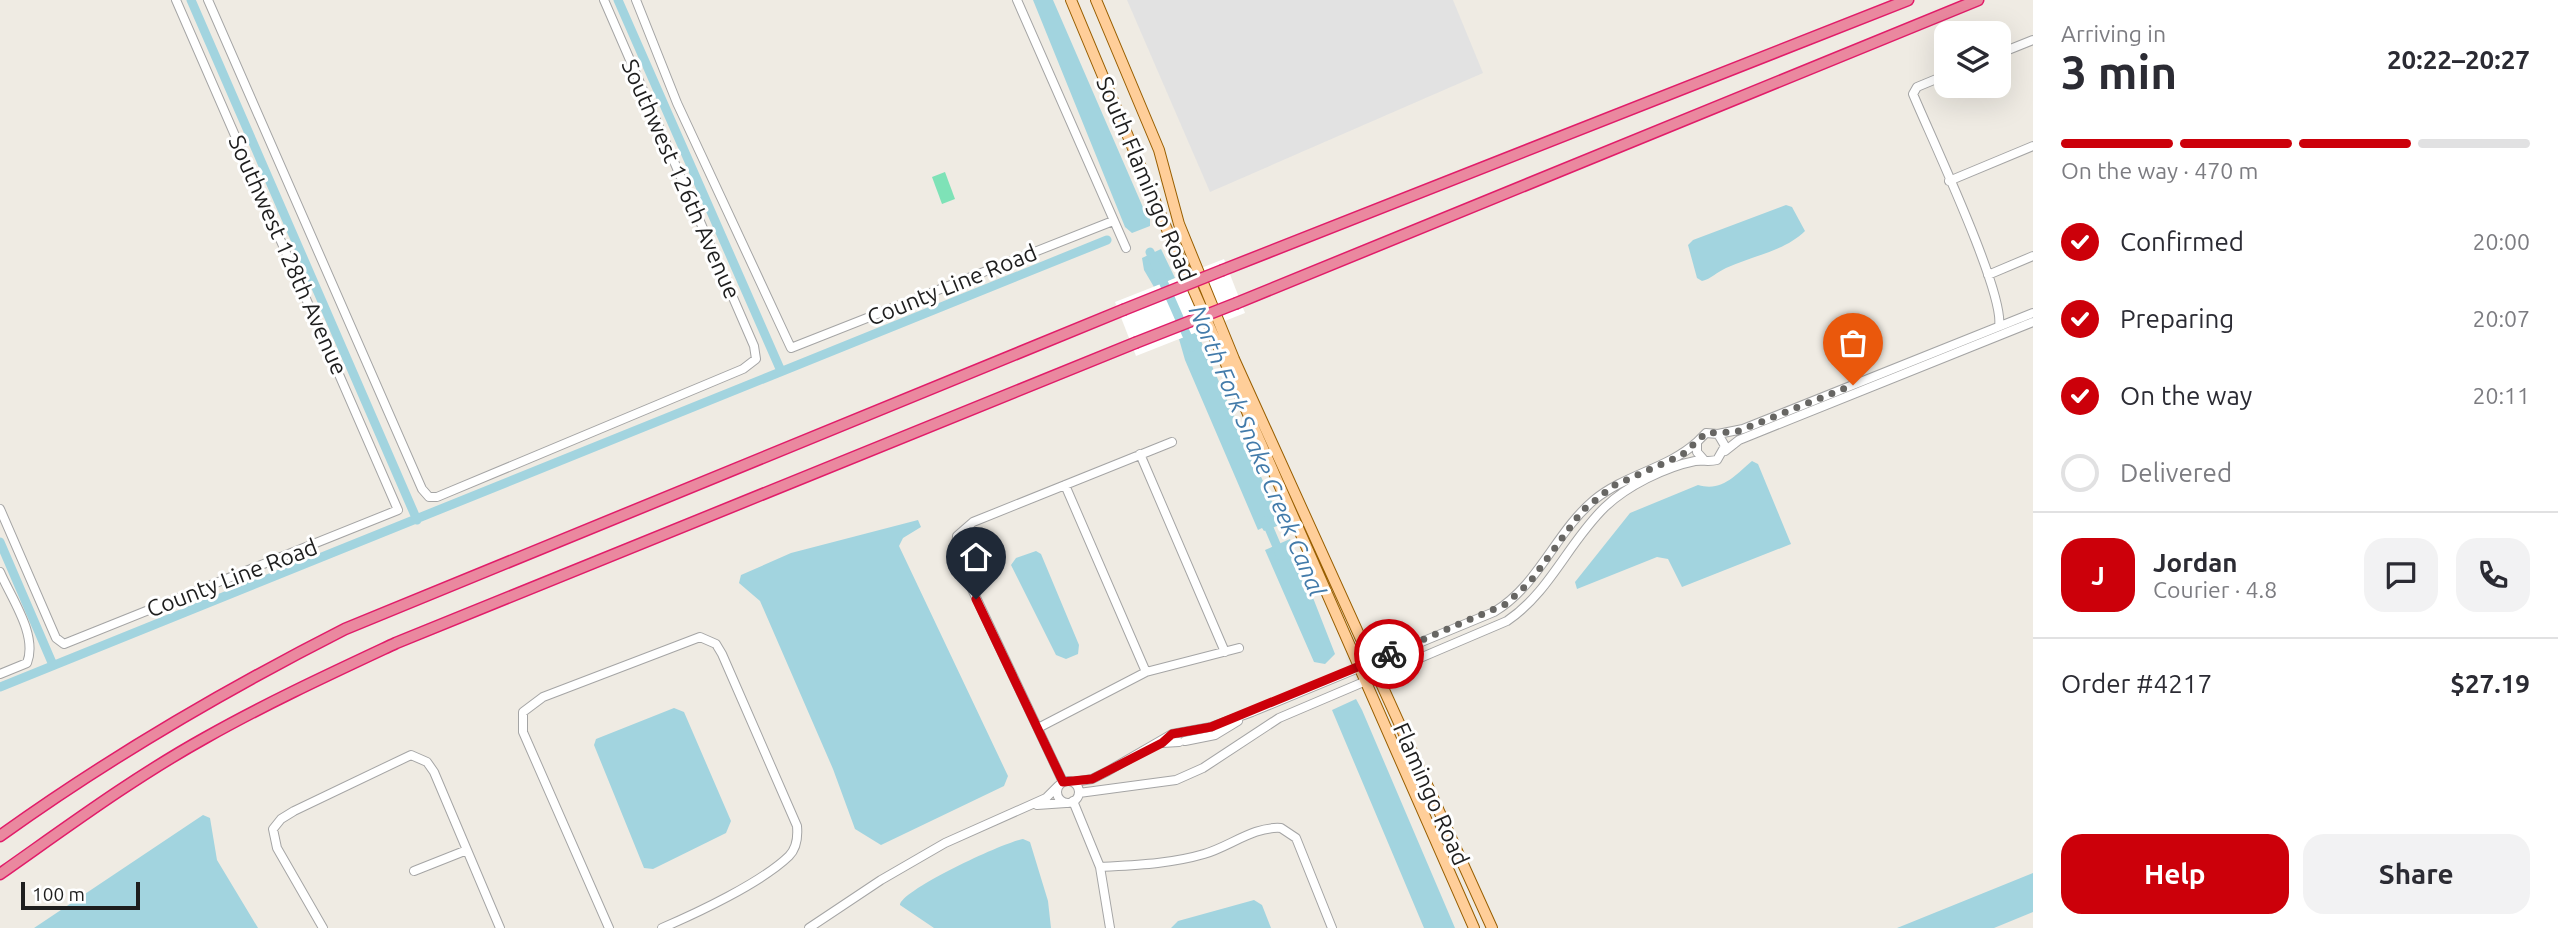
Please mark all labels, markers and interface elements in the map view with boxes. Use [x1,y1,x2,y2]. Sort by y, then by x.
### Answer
map controls [1934,21,2011,98]
button: layers [1934,21,2011,98]
text: Arriving in [2061,21,2166,46]
text: 20:22–20:27 [2387,45,2530,74]
text: 3 min [2061,46,2177,98]
street label: Southwest 126th Avenue [617,55,746,302]
street label: South Flamingo Road [1092,73,1201,285]
street label: Southwest 128th Avenue [224,131,353,378]
text: On the way · 470 m [2061,158,2258,183]
icon: check [2061,223,2099,261]
text: Confirmed [2120,227,2244,256]
text: 20:00 [2472,229,2530,254]
street label: County Line Road [863,239,1040,330]
icon: check [2061,300,2099,338]
water label: North Fork Snake Creek Canal [1184,301,1331,601]
text: Preparing [2120,304,2234,333]
text: 20:07 [2472,306,2530,331]
pin [1823,313,1883,385]
icon: bag [1834,324,1872,362]
icon: check [2061,377,2099,415]
text: On the way [2120,381,2252,410]
text: 20:11 [2472,383,2530,408]
text: Delivered [2120,458,2232,487]
pin [946,527,1006,599]
street label: County Line Road [143,533,321,622]
icon: home [957,538,995,576]
button: chat [2364,538,2438,612]
button: phone [2456,538,2530,612]
text: Jordan [2153,548,2238,577]
text: J [2091,561,2105,590]
text: Courier · 4.8 [2153,577,2277,602]
courier [1354,619,1424,689]
icon: bike [1370,635,1408,673]
text: Order #4217 [2061,669,2212,698]
text: $27.19 [2450,669,2530,698]
street label: Flamingo Road [1389,719,1474,869]
button: Help [2061,834,2289,914]
button: Share [2303,834,2530,914]
scale bar [21,879,140,911]
text: 100 m [32,883,85,905]

